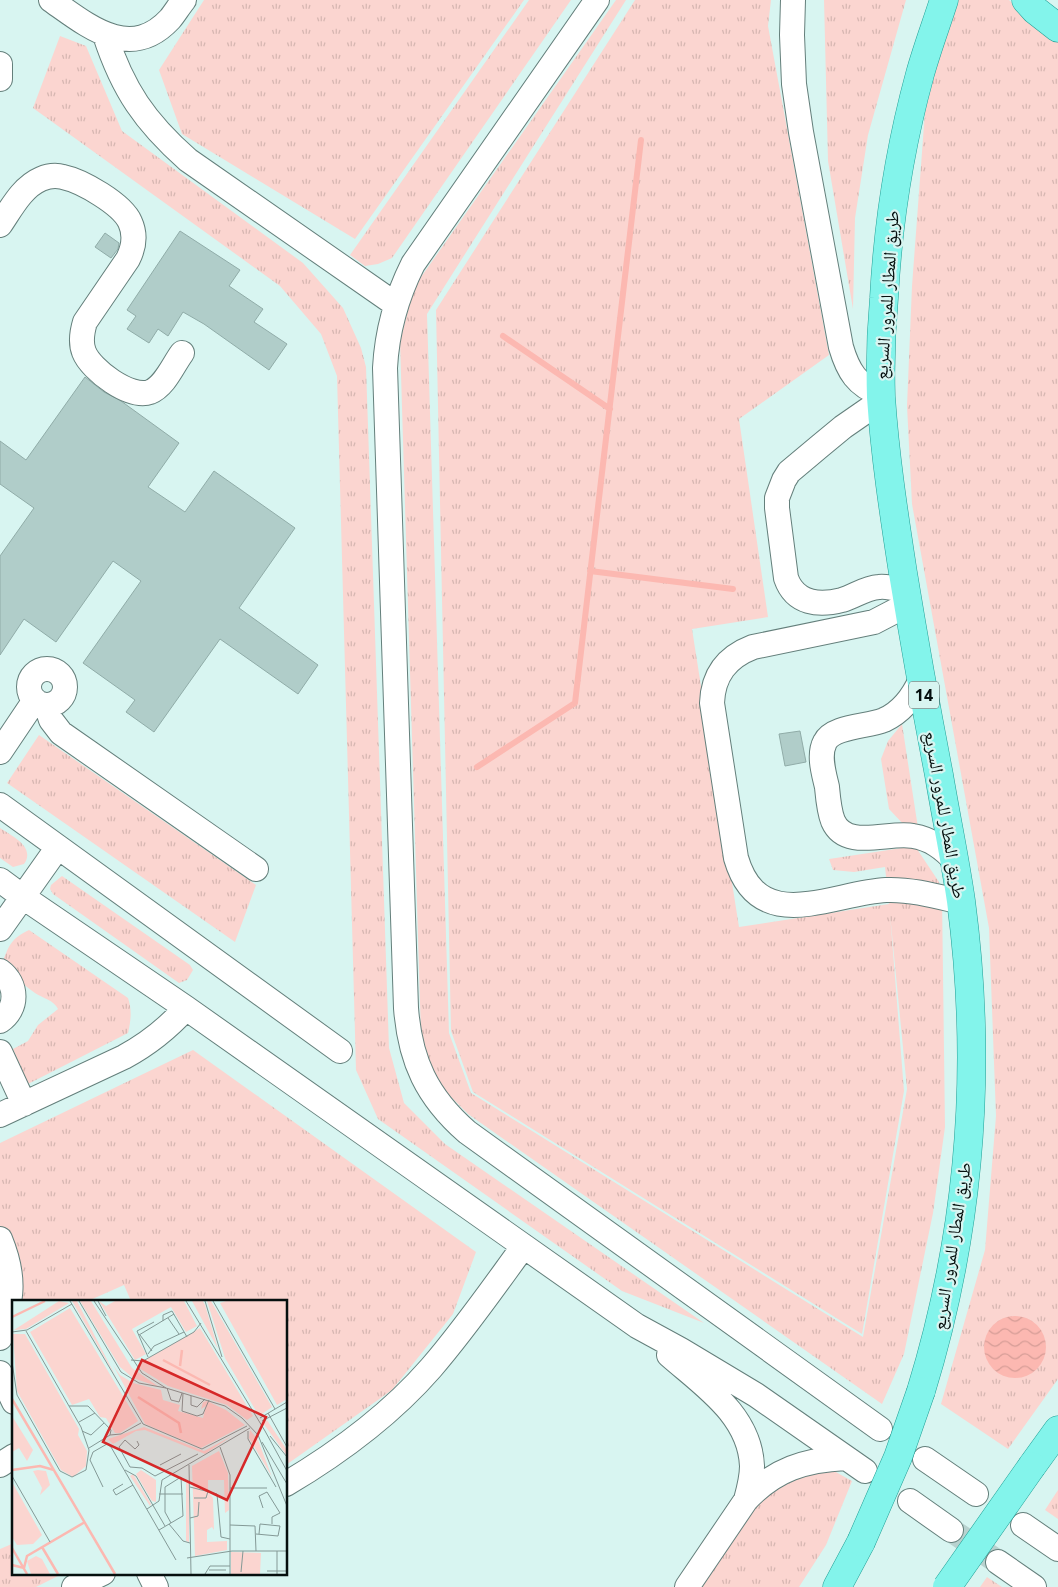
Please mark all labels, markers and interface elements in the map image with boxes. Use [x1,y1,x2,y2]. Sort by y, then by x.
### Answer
street label: طريق المطار للمرور السريع [868,209,905,380]
road number: 14 [909,682,939,708]
street label: طريق المطار للمرور السريع [918,729,973,901]
street label: طريق المطار للمرور السريع [926,1160,977,1332]
inset map [12,1300,288,1574]

